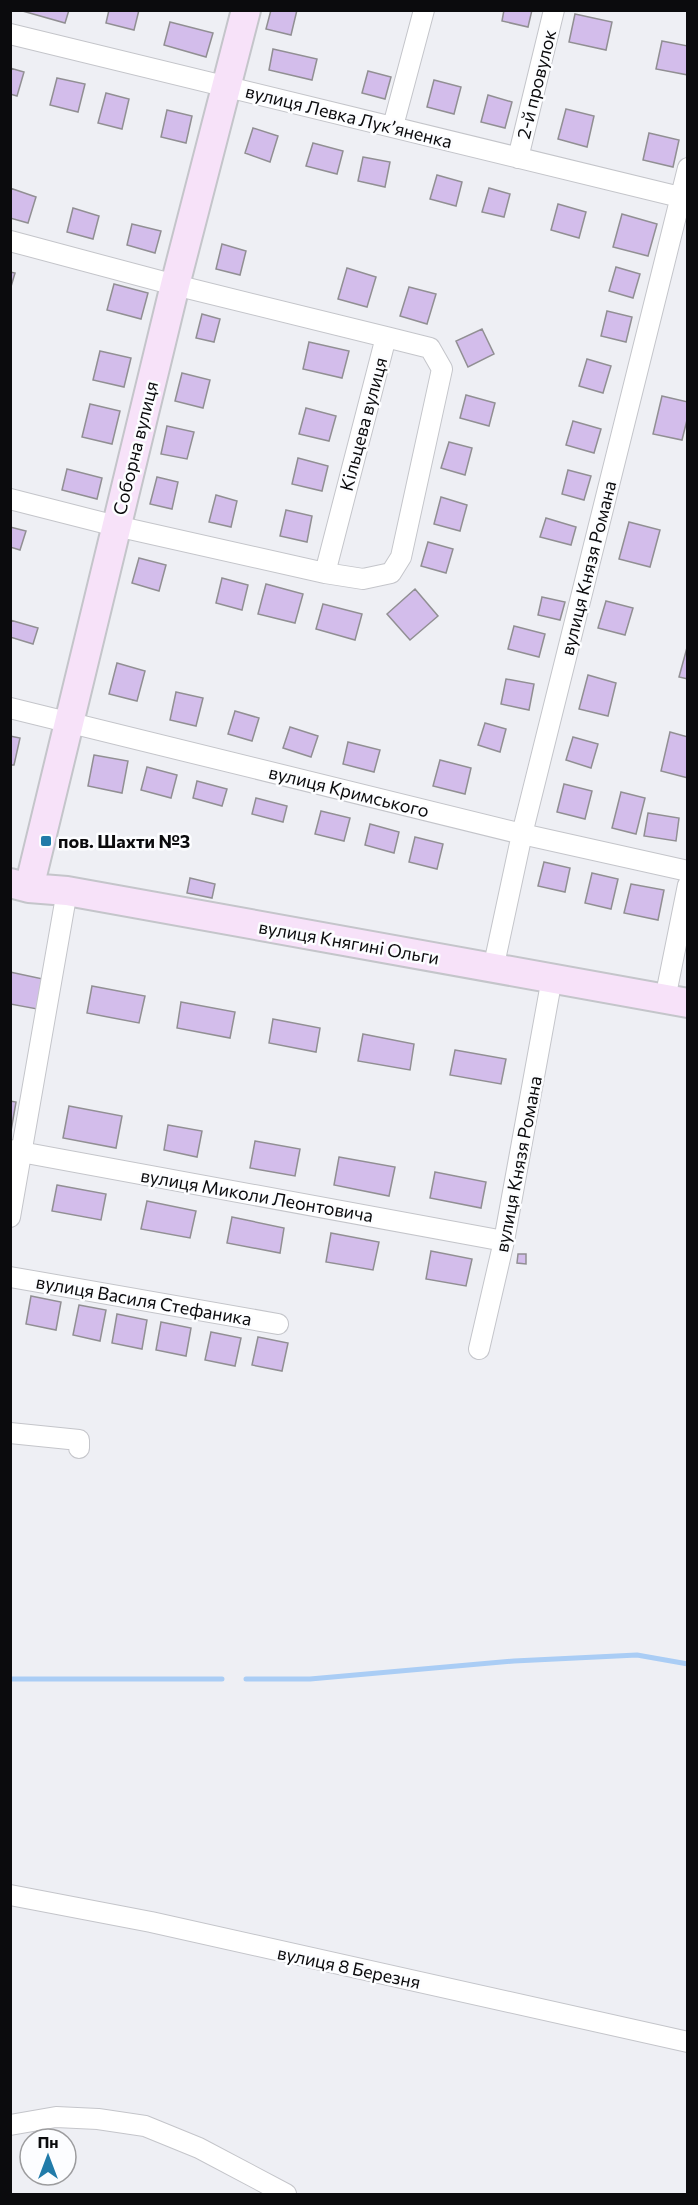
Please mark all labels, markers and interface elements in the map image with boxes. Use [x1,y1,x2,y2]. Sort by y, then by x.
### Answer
street label: 2-й провулок [512,27,560,141]
street label: вулиця Левка Лукʼяненка [243,80,455,152]
street label: Кільцева вулиця [335,355,391,493]
street label: Соборна вулиця [108,379,162,517]
street label: вулиця Князя Романа [556,478,620,658]
street label: вулиця Кримського [266,760,432,822]
place label: пов. Шахти №3 [58,830,190,852]
marker: пов. Шахти №3 [39,834,53,848]
street label: вулиця Княгині Ольги [257,915,441,969]
street label: вулиця Князя Романа [490,1074,546,1254]
street label: вулиця Миколи Леонтовича [139,1164,375,1226]
street label: вулиця Василя Стефаника [34,1270,254,1330]
street label: вулиця 8 Березня [275,1941,423,1993]
north arrow [18,2127,78,2187]
text: Пн [37,2132,59,2151]

